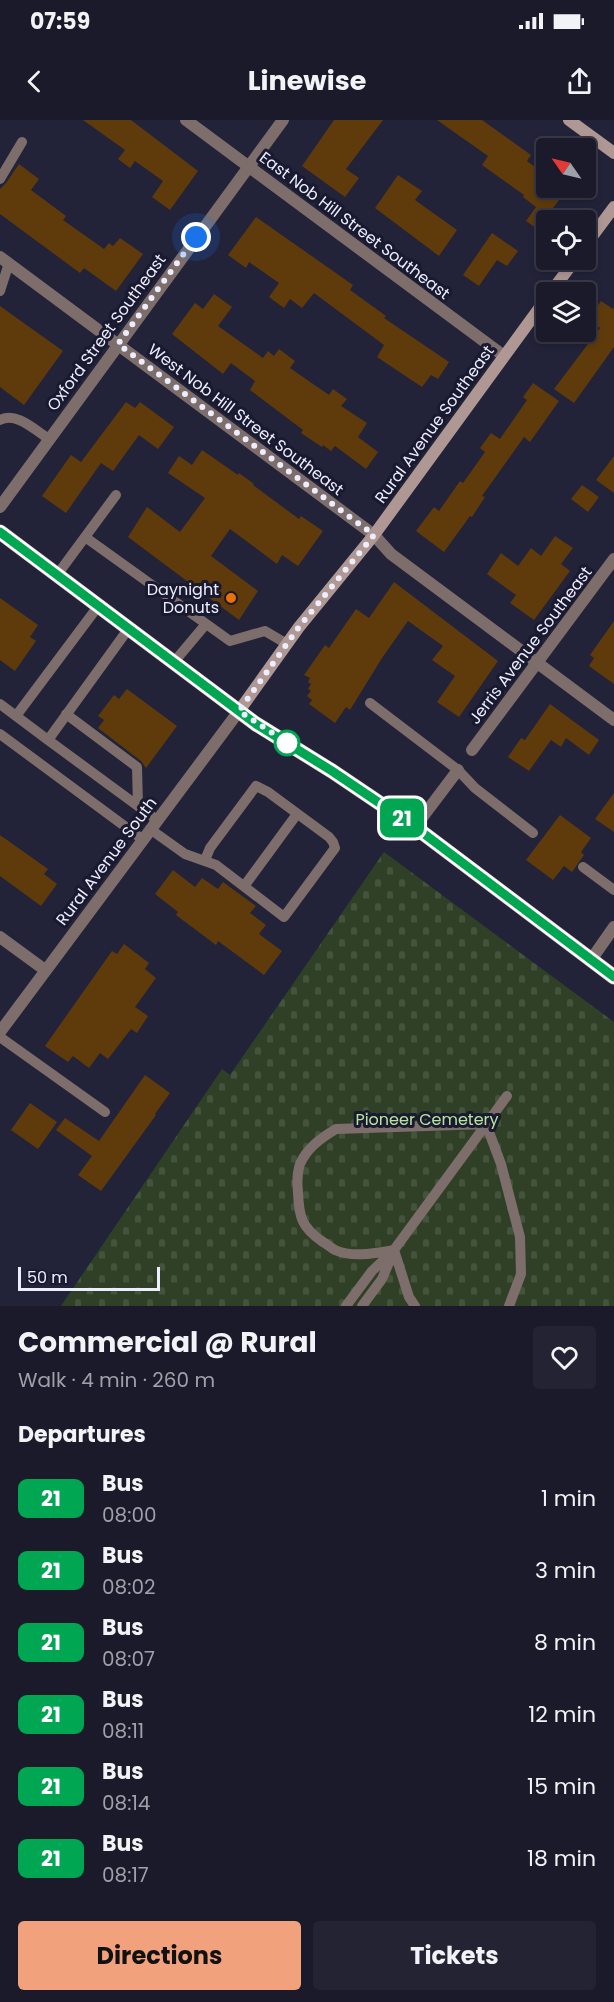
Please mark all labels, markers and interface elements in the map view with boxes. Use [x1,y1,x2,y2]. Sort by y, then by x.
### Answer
text: 07:59 [30,6,90,37]
text: Linewise [248,62,366,99]
icon: back [18,65,51,98]
icon: share [563,65,596,98]
north arrow [536,138,596,198]
map controls [536,138,596,342]
street label: East Nob Hill Street Southeast [255,146,455,305]
button: locate [536,210,596,270]
your location [181,222,211,252]
street label: Oxford Street Southeast [42,249,171,415]
button: layers [536,282,596,342]
street label: West Nob Hill Street Southeast [143,338,348,501]
street label: Rural Avenue Southeast [369,340,500,508]
street label: Jerris Avenue Southeast [463,562,597,729]
place label: Daynight Donuts [147,578,219,619]
marker: Daynight Donuts [224,591,238,605]
unlabelled marker [274,730,300,756]
street label: Rural Avenue South [50,792,162,930]
line badge: 21 [375,798,429,838]
text: 21 [392,804,412,833]
park label: Pioneer Cemetery [355,1108,499,1131]
scale bar [18,1264,160,1292]
text: 50 m [27,1266,68,1289]
text: Commercial @ Rural [18,1323,317,1362]
button: heart [533,1326,596,1389]
text: Walk · 4 min · 260 m [18,1366,215,1394]
text: Departures [18,1419,146,1450]
text: Bus [102,1468,144,1499]
text: 1 min [541,1483,596,1514]
text: 21 [41,1484,61,1513]
text: 08:00 [102,1501,157,1529]
text: Bus [102,1540,144,1571]
text: 3 min [535,1555,596,1586]
text: 21 [41,1556,61,1585]
text: 08:02 [102,1573,156,1601]
text: Bus [102,1612,144,1643]
text: 8 min [534,1627,596,1658]
text: 21 [41,1628,61,1657]
text: 08:07 [102,1645,155,1673]
text: Bus [102,1684,144,1715]
text: 12 min [528,1699,596,1730]
text: 21 [41,1700,61,1729]
text: 08:11 [102,1717,144,1745]
text: Bus [102,1756,144,1787]
text: 15 min [527,1771,596,1802]
text: 21 [41,1772,61,1801]
text: 08:14 [102,1789,150,1817]
text: Bus [102,1828,144,1859]
text: 18 min [527,1843,596,1874]
text: 21 [41,1844,61,1873]
text: 08:17 [102,1861,149,1889]
button: Directions [18,1921,301,1990]
button: Tickets [313,1921,596,1990]

